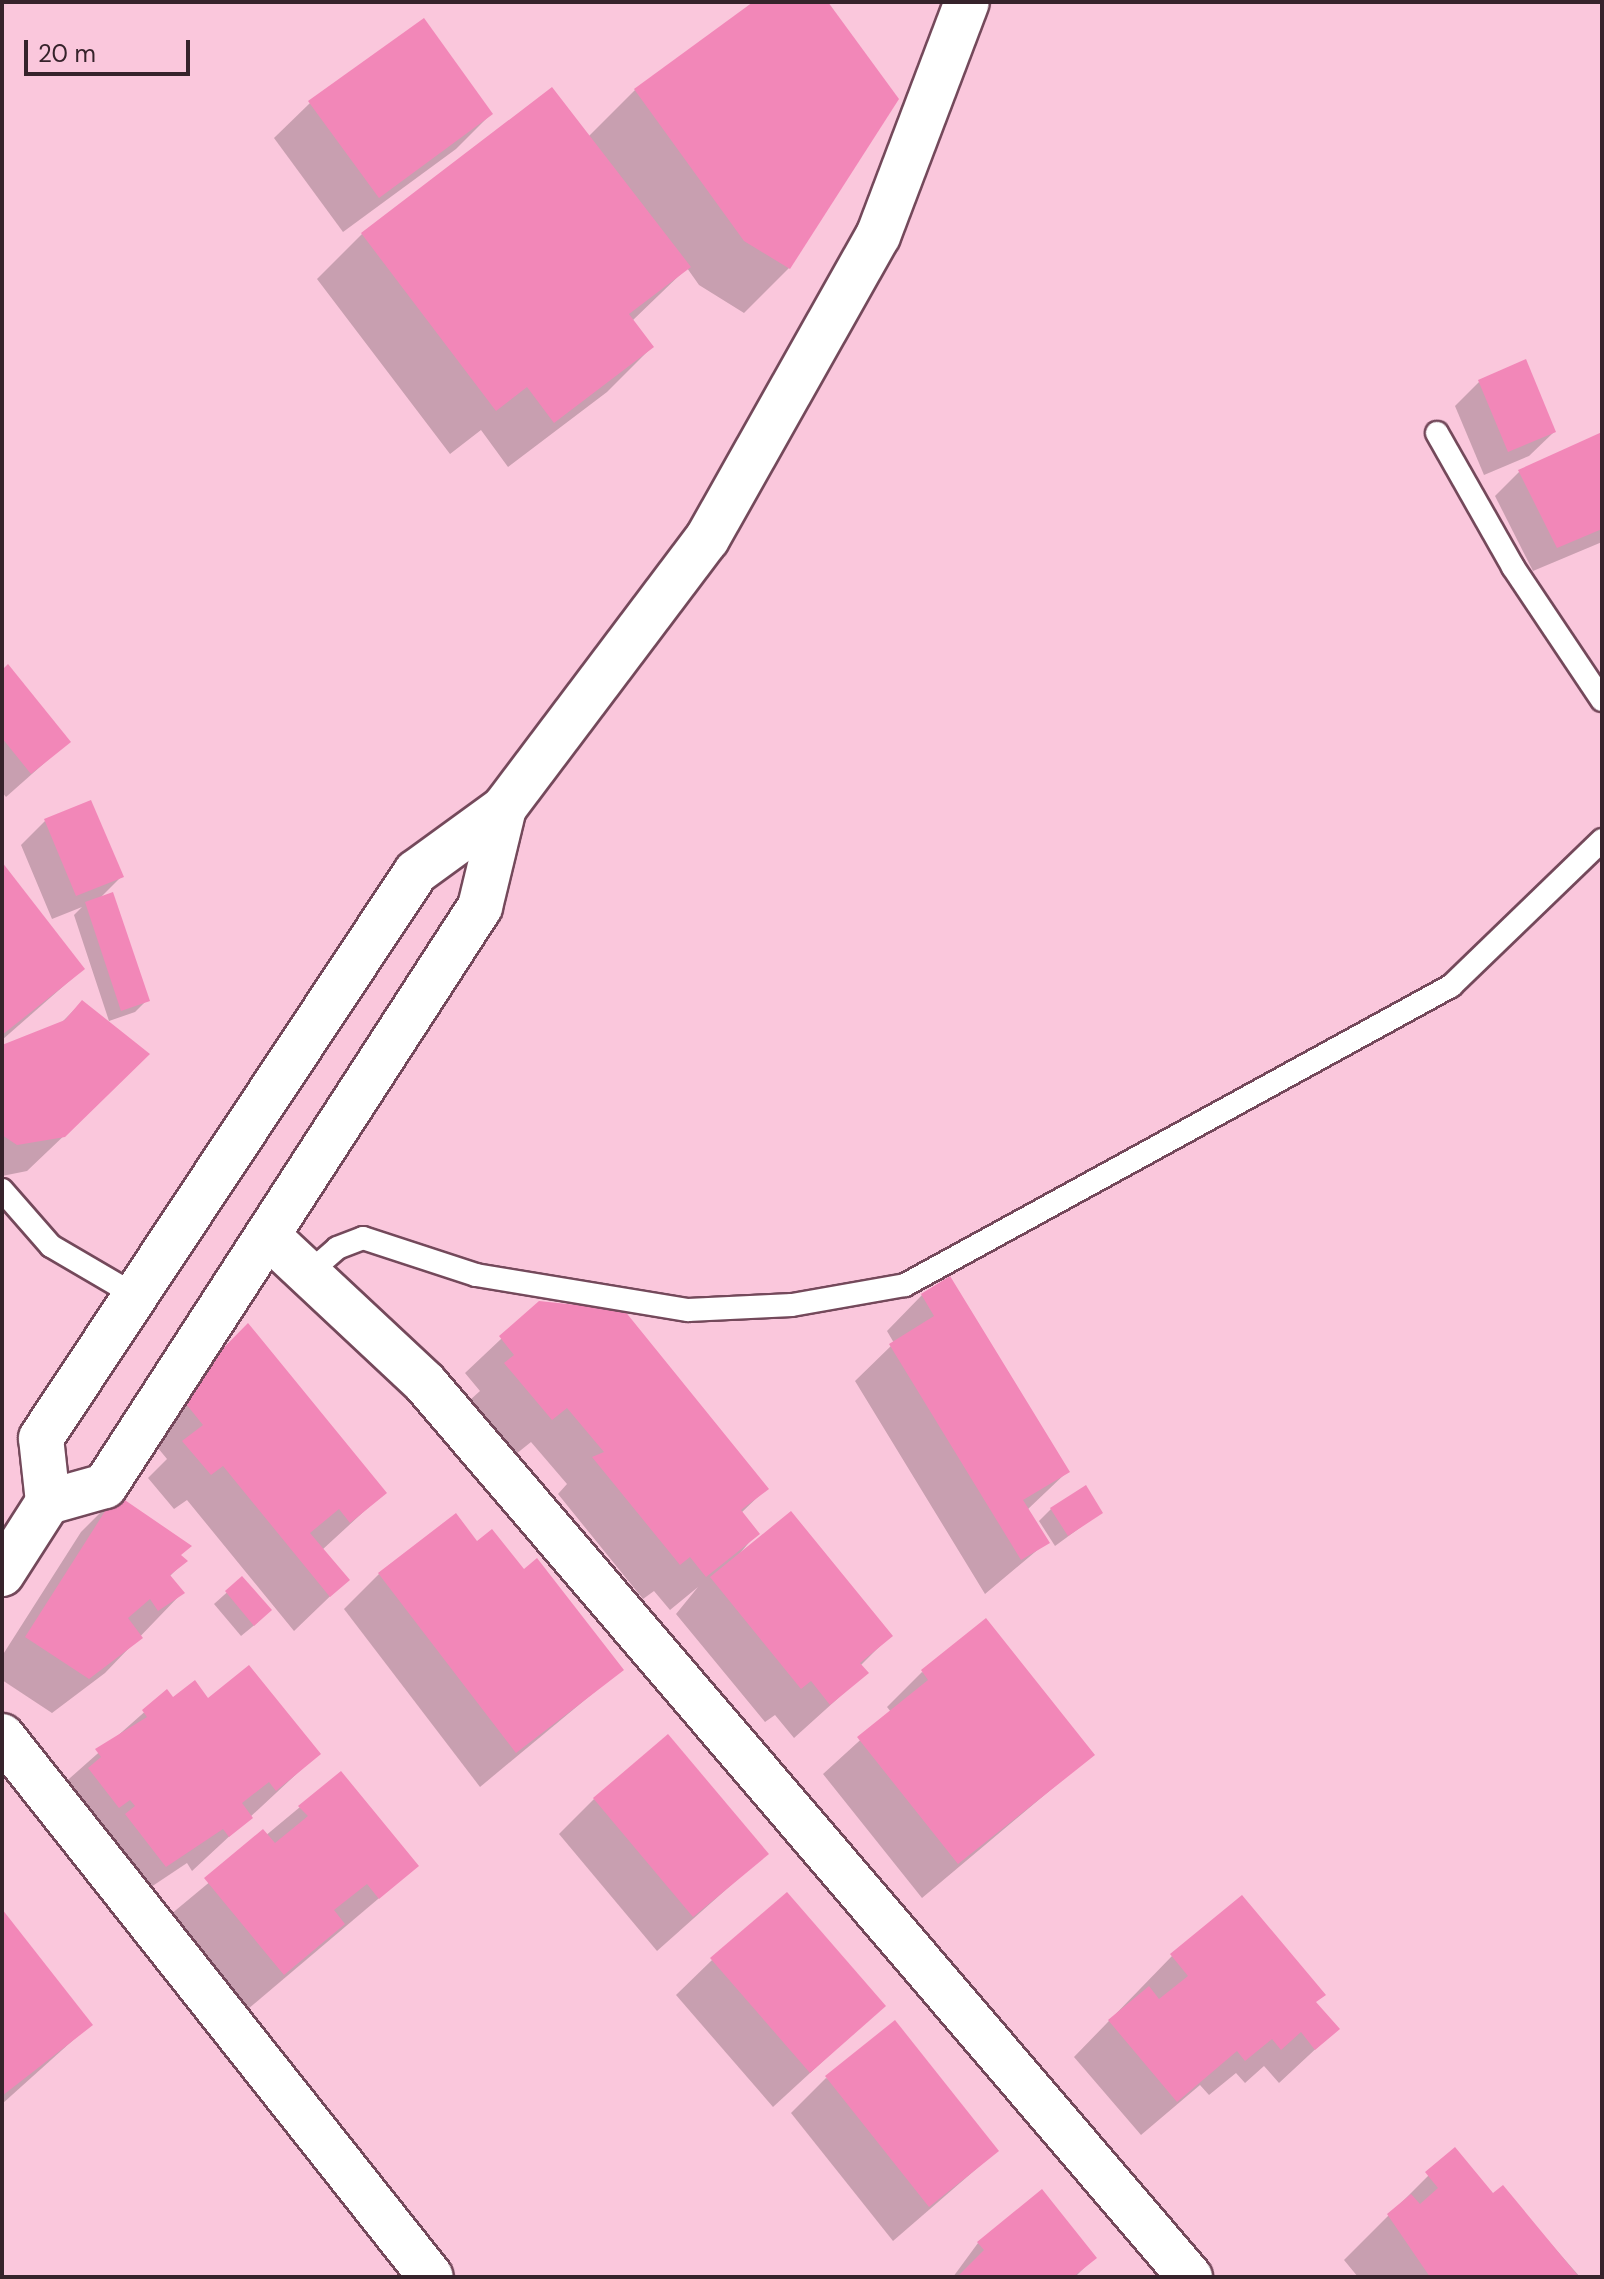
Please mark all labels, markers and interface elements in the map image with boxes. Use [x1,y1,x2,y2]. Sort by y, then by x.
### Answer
scale bar [28,24,194,74]
text: 20 m [38,38,96,69]

